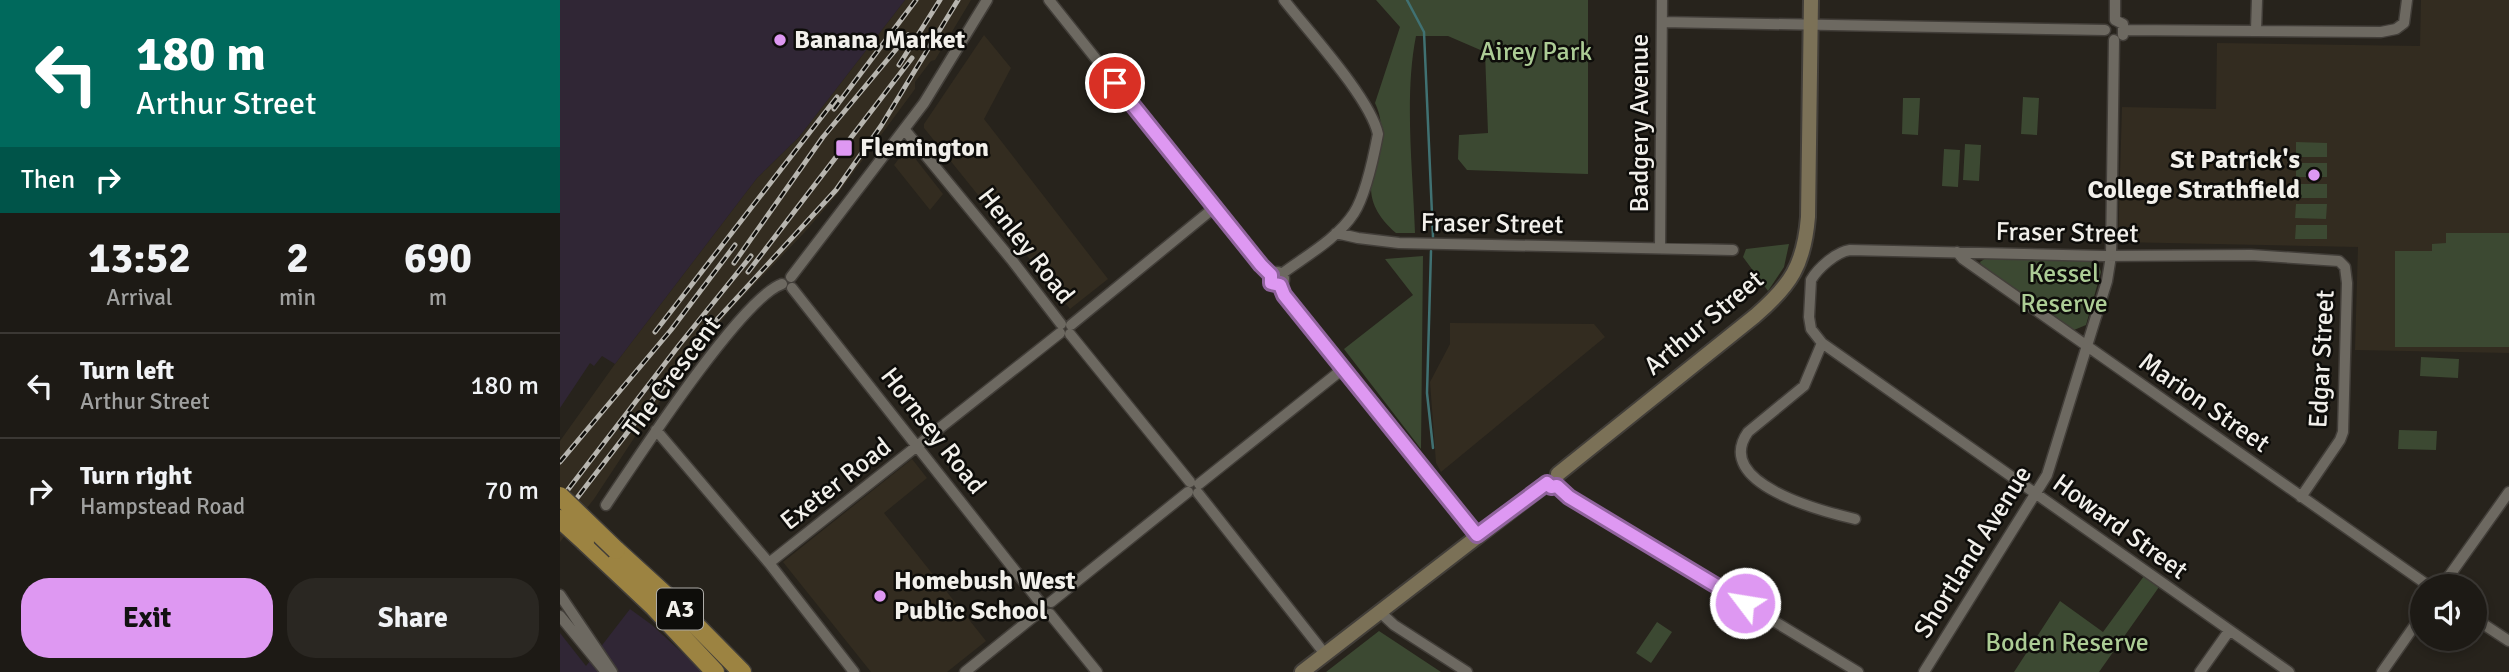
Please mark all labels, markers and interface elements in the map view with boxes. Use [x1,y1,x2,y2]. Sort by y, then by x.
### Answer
text: 180 m [136,24,266,84]
place label: Banana Market [794,24,966,56]
icon: left [21,28,112,119]
marker: Banana Market [772,32,788,48]
street label: Badgery Avenue [1624,34,1656,212]
park label: Airey Park [1480,36,1592,68]
pin [1085,53,1145,113]
icon: arrive [1096,64,1134,102]
text: Arthur Street [136,84,316,123]
place label: Flemington [860,132,989,164]
marker: Flemington [834,138,854,158]
place label: St Patrick's College Strathfield [2088,144,2300,206]
icon: right [89,161,127,199]
text: Then [21,164,75,196]
marker: St Patrick's College Strathfield [2306,167,2322,183]
street label: Henley Road [971,182,1081,310]
street label: Fraser Street [1420,207,1564,241]
street label: Fraser Street [1995,216,2139,250]
text: 13:52 [88,233,191,284]
text: 2 [286,233,309,284]
text: 690 [404,233,472,284]
park label: Kessel Reserve [2020,258,2108,320]
street label: Arthur Street [1638,264,1770,382]
text: Arrival [106,283,173,312]
text: min [279,283,316,312]
text: m [429,283,447,312]
street label: Edgar Street [2302,289,2342,429]
street label: The Crescent [616,310,728,444]
street label: Marion Street [2132,346,2276,460]
text: Turn left [80,355,174,387]
street label: Hornsey Road [873,361,993,501]
icon: left [21,367,59,405]
text: 180 m [470,370,539,402]
text: Arthur Street [80,387,210,416]
street label: Exeter Road [774,431,898,537]
text: Turn right [80,460,192,492]
street label: Shortland Avenue [1907,460,2039,644]
street label: Howard Street [2046,467,2194,587]
icon: right [21,472,59,510]
text: 70 m [484,475,539,507]
text: Hampstead Road [80,492,245,521]
place label: Homebush West Public School [894,565,1076,627]
position arrow [1708,566,1782,640]
map controls [2410,574,2487,651]
button: sound [2410,574,2487,651]
button: Exit [21,578,273,658]
button: Share [287,578,539,658]
road number: A3 [657,588,703,630]
marker: Homebush West Public School [872,588,888,604]
park label: Boden Reserve [1985,627,2149,659]

